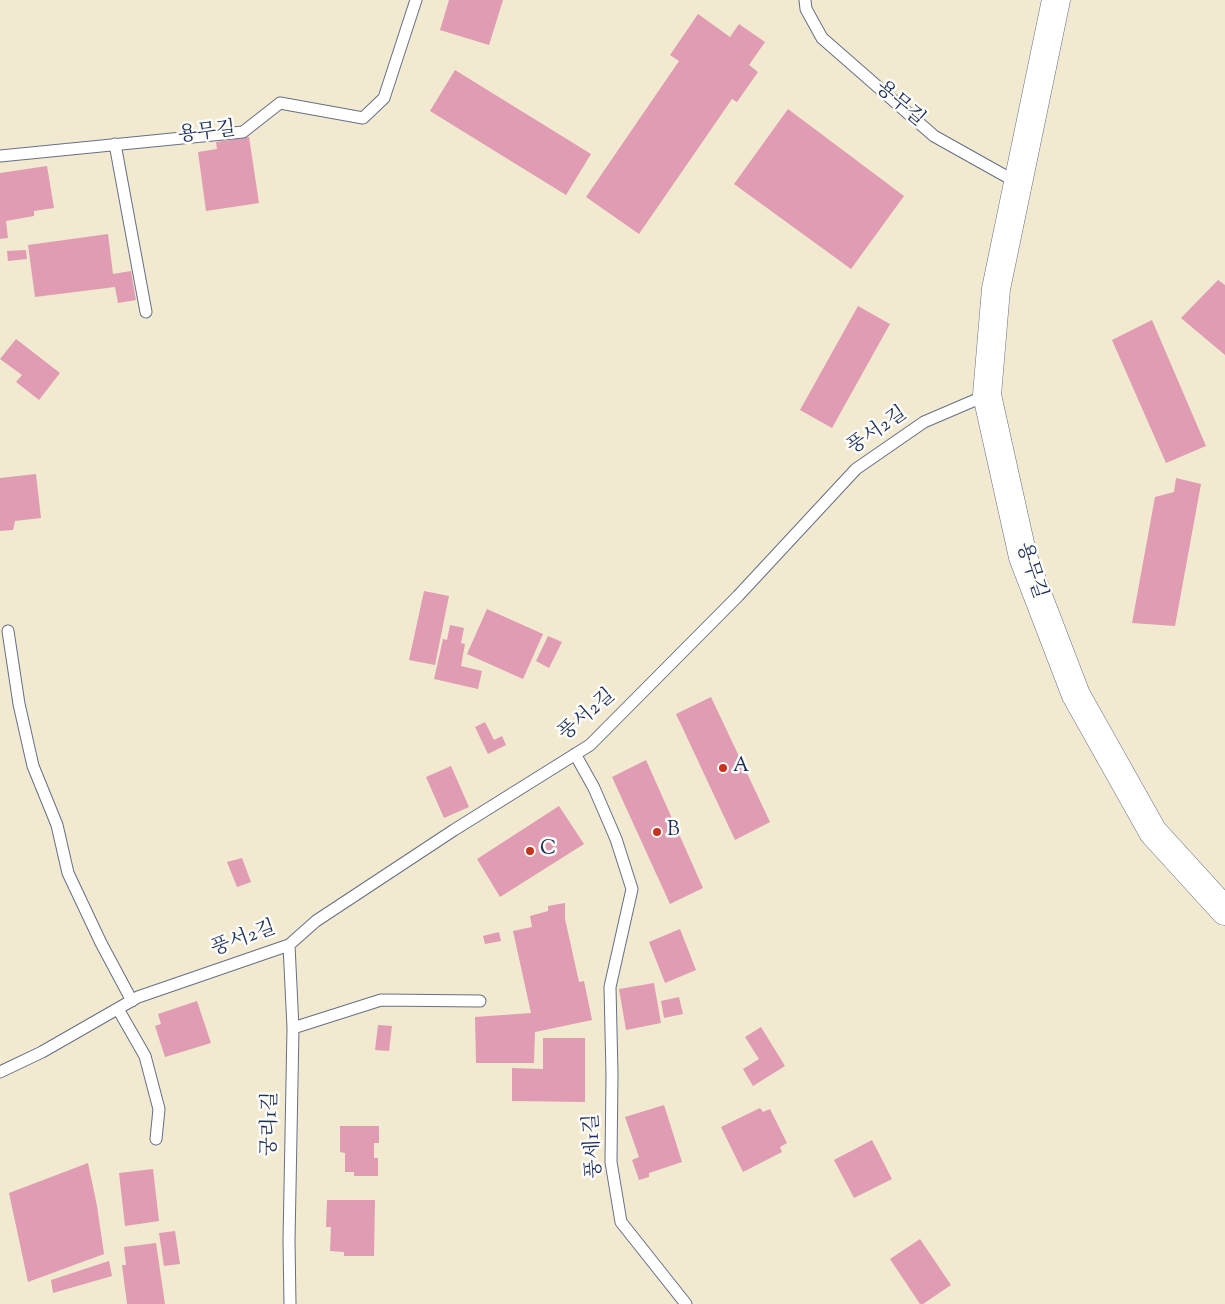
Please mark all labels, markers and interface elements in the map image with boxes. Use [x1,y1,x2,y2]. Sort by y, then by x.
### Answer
street label: 용무길 [869,77,929,133]
street label: 용무길 [177,119,237,149]
street label: 풍서2길 [844,403,912,461]
street label: 용무길 [1010,540,1050,602]
street label: 풍서2길 [555,685,621,747]
place label: A [733,756,749,780]
marker: A [717,762,729,774]
place label: B [667,820,680,844]
marker: B [651,826,663,838]
place label: C [540,839,556,863]
marker: C [524,845,536,857]
street label: 풍서2길 [208,917,280,963]
street label: 궁리1길 [259,1091,285,1157]
street label: 풍세1길 [581,1113,609,1179]

